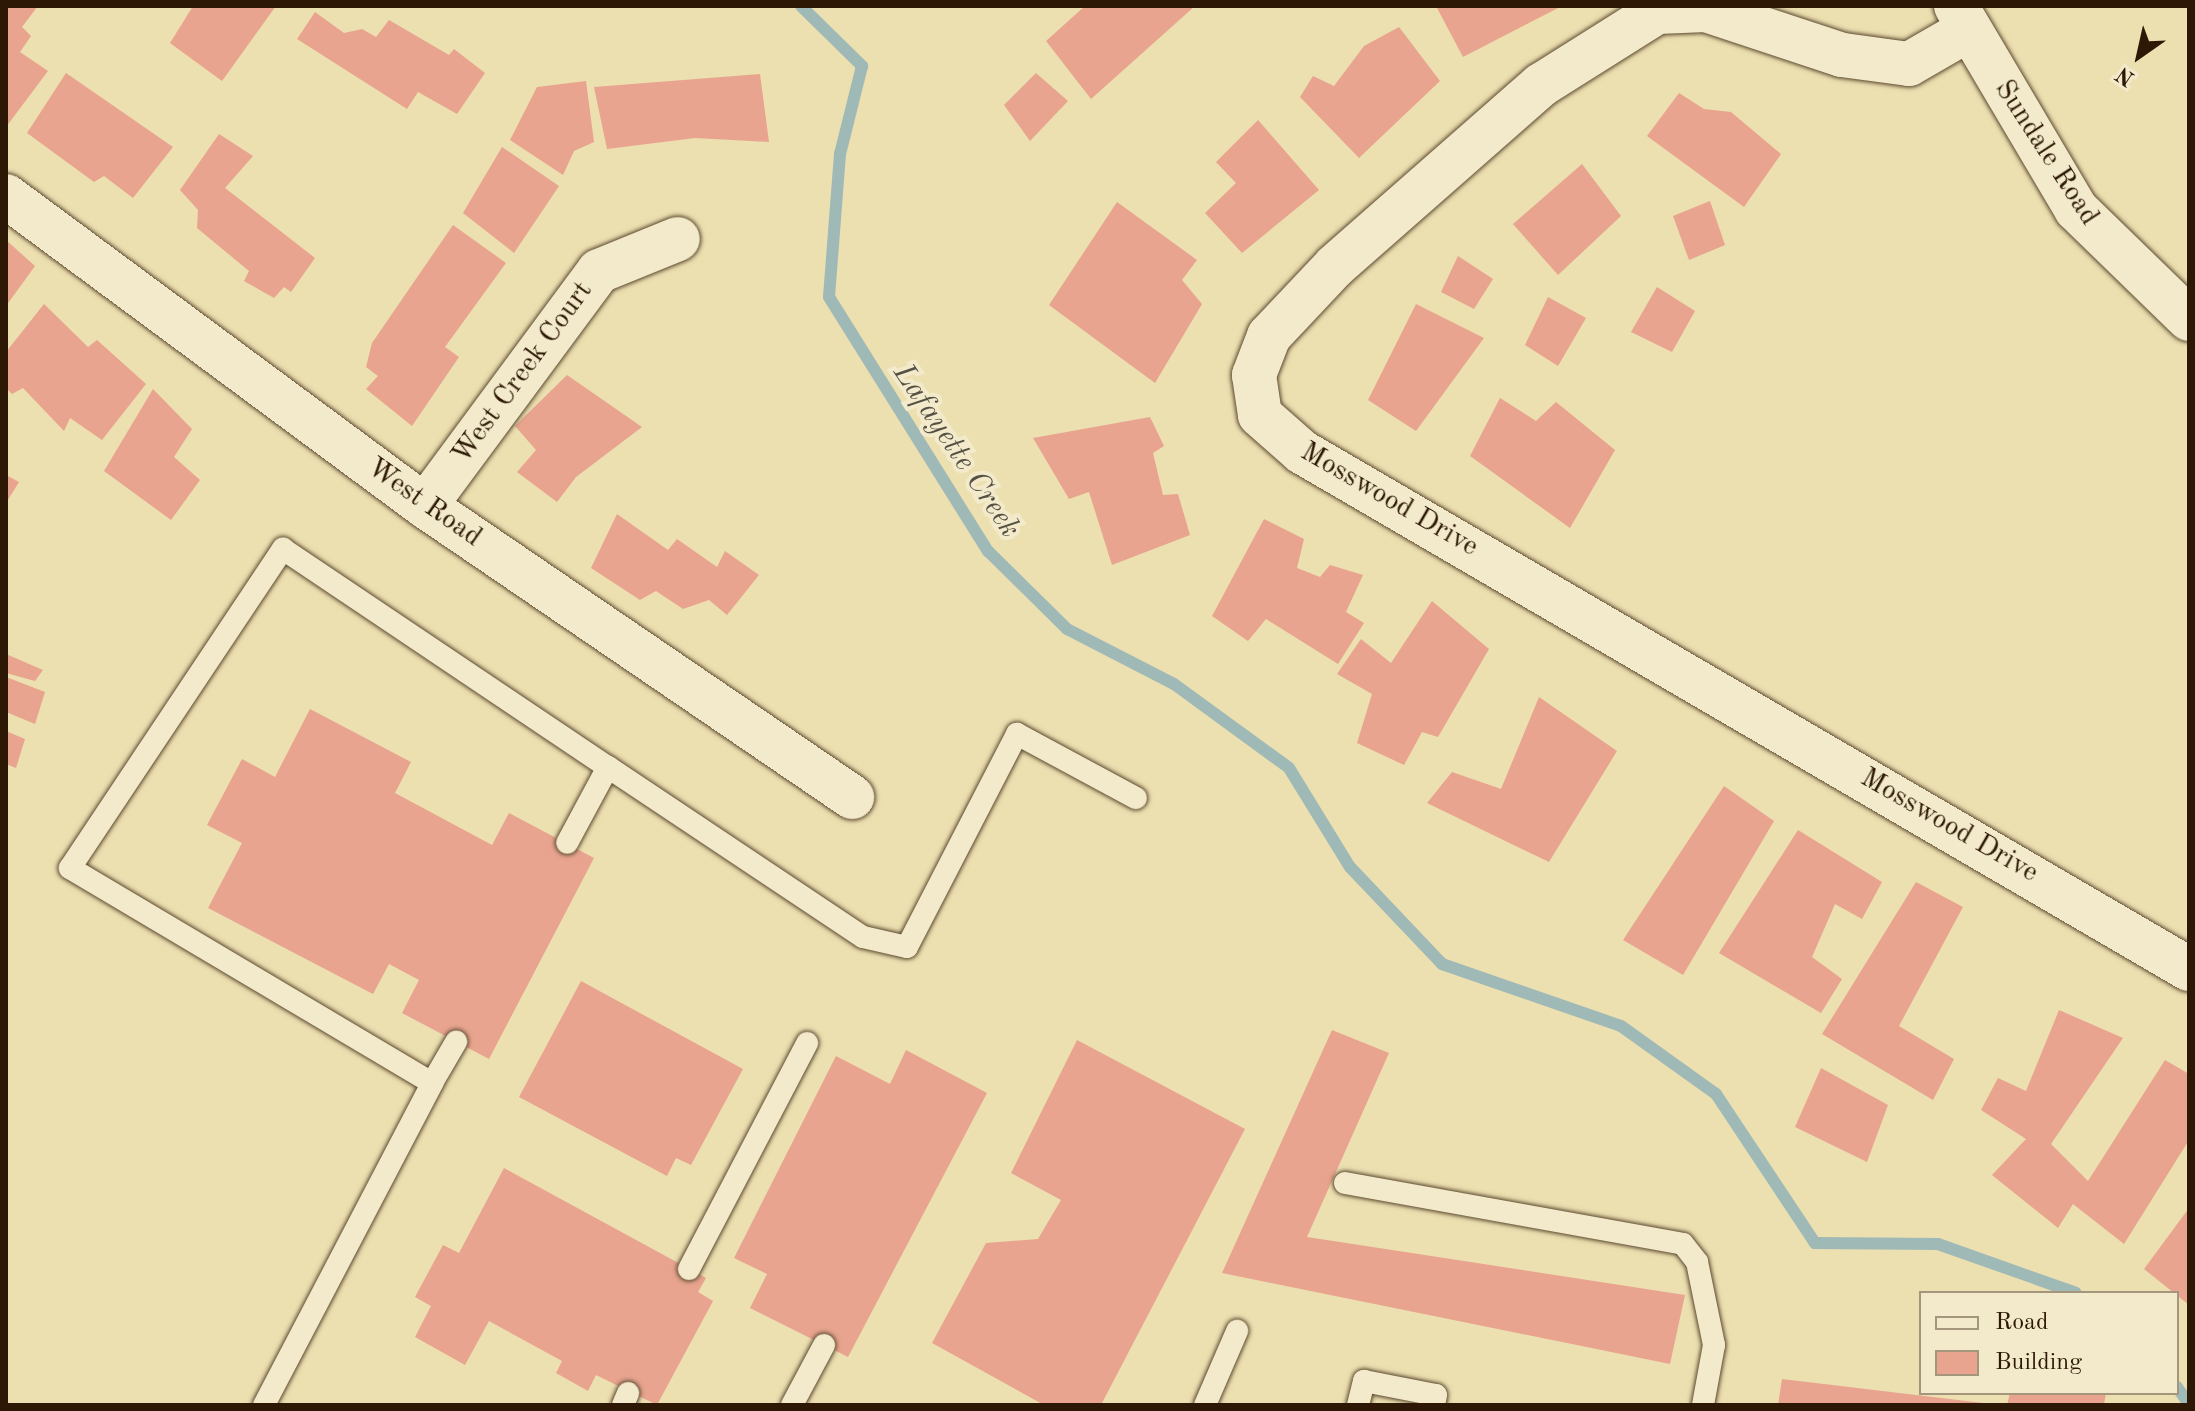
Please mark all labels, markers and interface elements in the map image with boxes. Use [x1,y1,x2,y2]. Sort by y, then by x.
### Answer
north arrow [2099,16,2179,96]
text: N [2112,62,2139,90]
street label: Sundale Road [1987,74,2105,232]
street label: West Creek Court [446,275,600,471]
water label: Lafayette Creek [885,357,1027,545]
street label: Mosswood Drive [1294,436,1484,564]
street label: West Road [360,451,488,555]
street label: Mosswood Drive [1854,762,2044,890]
legend [1919,1291,2179,1395]
text: Road [1995,1311,2048,1335]
text: Building [1995,1351,2082,1375]

